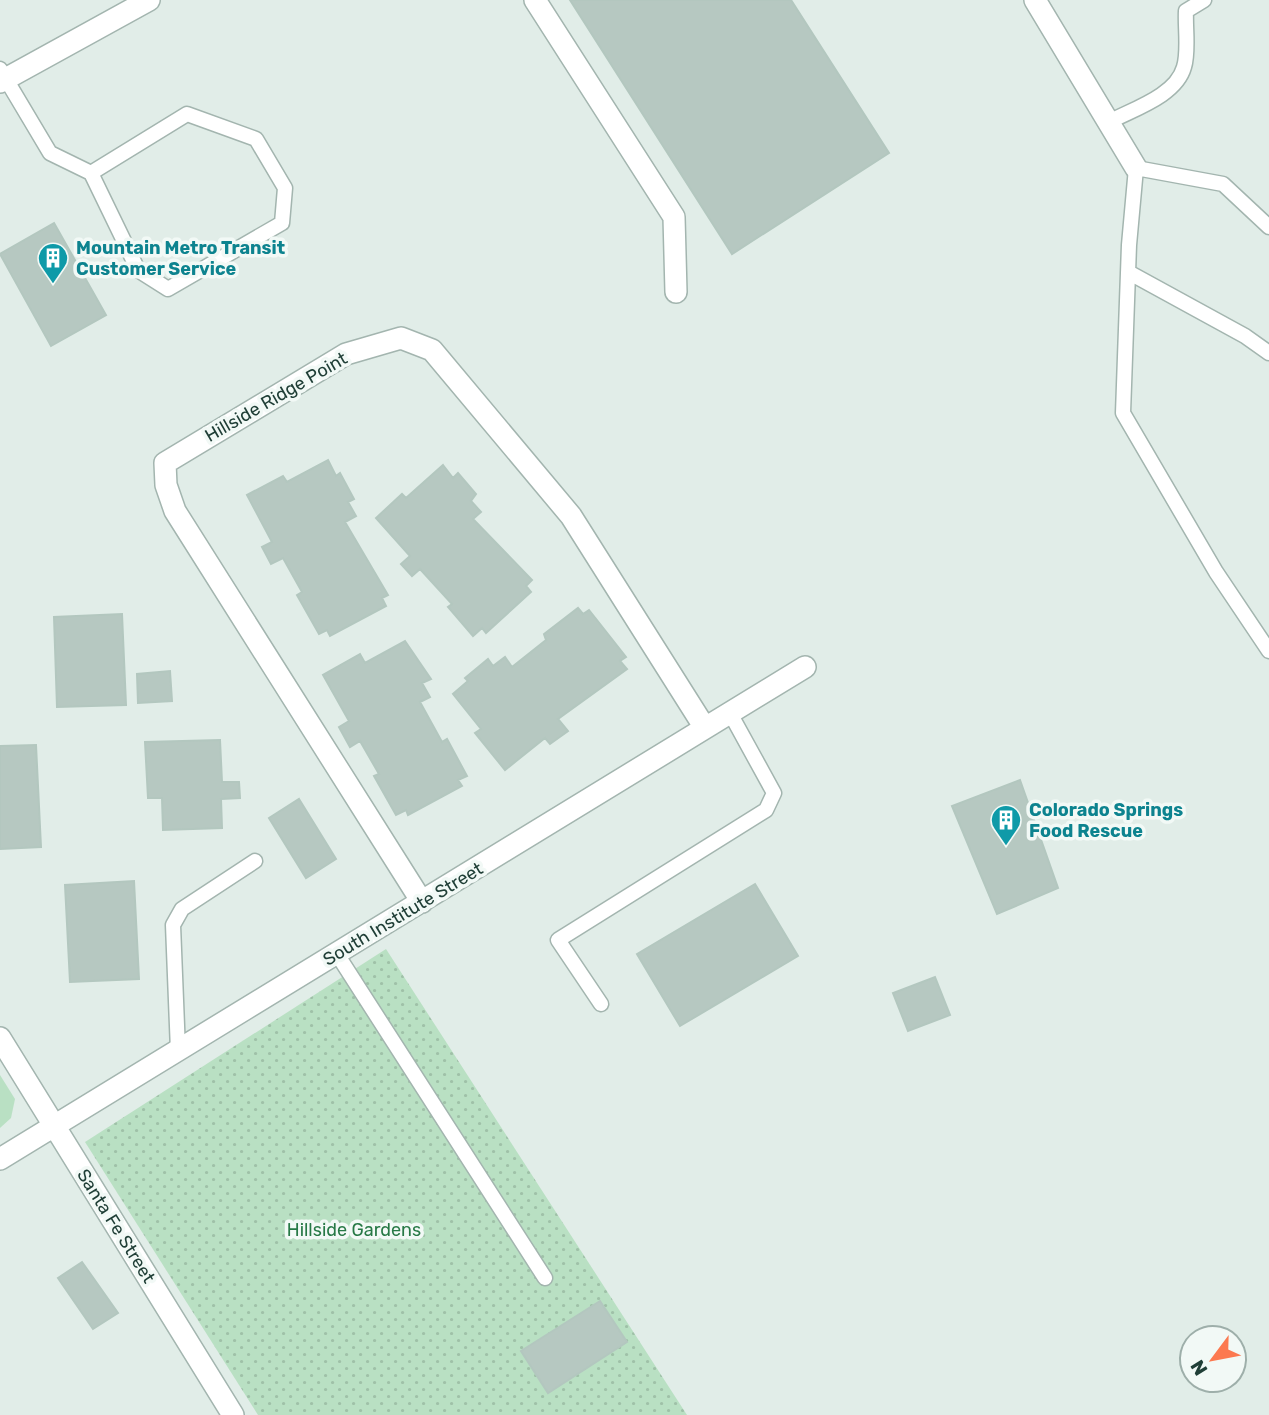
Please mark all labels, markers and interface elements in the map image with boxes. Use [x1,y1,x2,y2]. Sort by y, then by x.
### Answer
place label: Mountain Metro Transit Customer Service [76,237,285,280]
building icon: Mountain Metro Transit Customer Service [36,241,70,285]
street label: Hillside Ridge Point [201,347,351,447]
place label: Colorado Springs Food Rescue [1029,799,1183,842]
building icon: Colorado Springs Food Rescue [989,803,1023,847]
street label: South Institute Street [319,858,487,970]
street label: Santa Fe Street [72,1165,160,1287]
park label: Hillside Gardens [287,1219,421,1241]
north arrow [1178,1324,1248,1394]
text: N [1186,1356,1212,1380]

